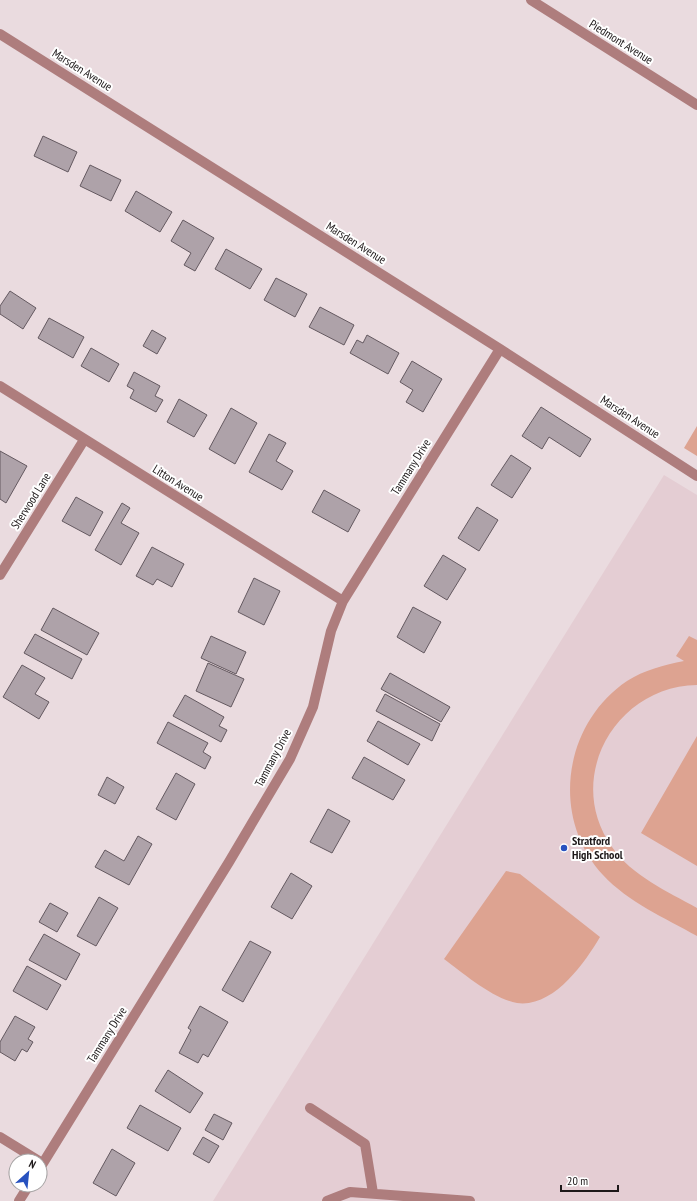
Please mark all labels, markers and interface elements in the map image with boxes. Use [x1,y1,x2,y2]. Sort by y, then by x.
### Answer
street label: Piedmont Avenue [587,16,656,67]
street label: Marsden Avenue [50,45,115,94]
street label: Marsden Avenue [324,218,389,267]
street label: Marsden Avenue [598,392,663,441]
street label: Tammany Drive [387,436,434,498]
street label: Litton Avenue [150,461,206,504]
street label: Sherwood Lane [7,470,54,532]
street label: Tammany Drive [251,726,294,789]
place label: Stratford High School [572,833,623,862]
marker: Stratford High School [559,843,569,853]
street label: Tammany Drive [83,1004,130,1066]
north arrow [8,1153,48,1193]
text: N [27,1157,38,1172]
scale bar [561,1167,618,1193]
text: 20 m [567,1173,588,1188]

